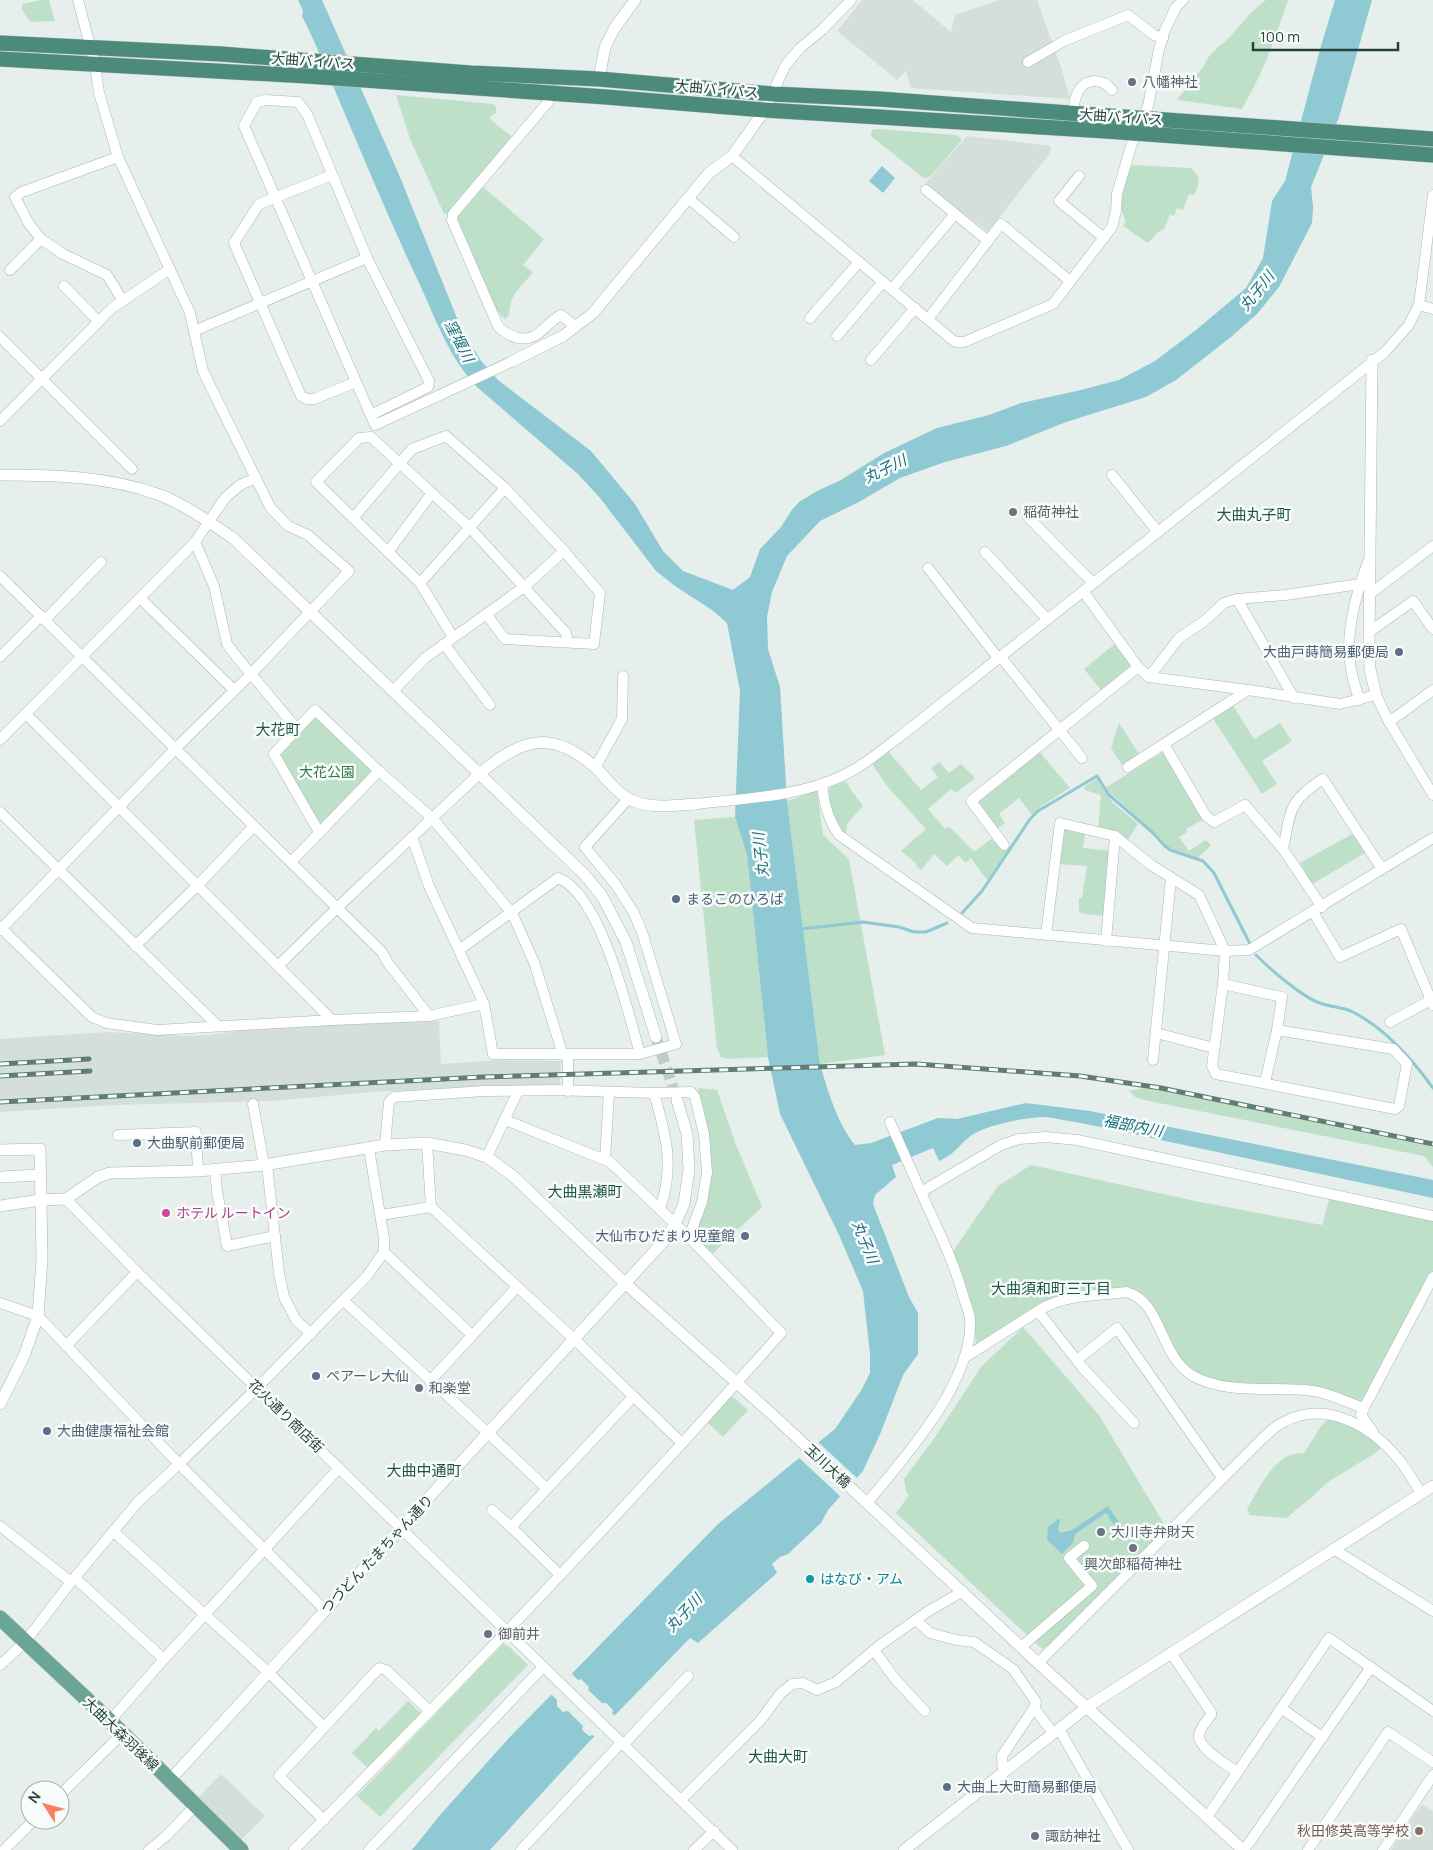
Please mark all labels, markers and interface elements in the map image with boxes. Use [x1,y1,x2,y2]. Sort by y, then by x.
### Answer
scale bar [1253,20,1398,52]
text: 100 m [1260,26,1300,47]
street label: 大曲バイパス [271,48,355,73]
place label: 八幡神社 [1142,72,1198,91]
street label: 大曲バイパス [675,75,760,102]
marker: 八幡神社 [1126,76,1138,88]
street label: 大曲バイパス [1079,104,1163,129]
water label: 丸子川 [1234,265,1280,315]
water label: 窪堰川 [440,316,480,367]
water label: 丸子川 [860,448,911,488]
place label: 稲荷神社 [1023,502,1079,521]
district label: 大曲丸子町 [1216,504,1292,525]
marker: 稲荷神社 [1007,506,1019,518]
place label: 大曲戸蒔簡易郵便局 [1263,642,1389,661]
marker: 大曲戸蒔簡易郵便局 [1393,646,1405,658]
district label: 大花町 [255,719,301,740]
park label: 大花公園 [299,762,355,781]
water label: 丸子川 [748,830,773,879]
place label: まるこのひろば [686,889,784,908]
marker: まるこのひろば [670,893,682,905]
water label: 福部内川 [1102,1109,1167,1142]
place label: 大曲駅前郵便局 [147,1133,245,1152]
marker: 大曲駅前郵便局 [131,1137,143,1149]
district label: 大曲黒瀬町 [547,1181,623,1202]
place label: ホテル ルートイン [176,1203,291,1222]
marker: ホテル ルートイン [160,1207,172,1219]
water label: 丸子川 [847,1217,884,1268]
place label: 大仙市ひだまり児童館 [595,1226,735,1245]
marker: 大仙市ひだまり児童館 [739,1230,751,1242]
district label: 大曲須和町三丁目 [991,1278,1111,1299]
place label: ペアーレ大仙 [326,1366,409,1385]
marker: ペアーレ大仙 [310,1370,322,1382]
street label: 花火通り商店街 [245,1375,328,1457]
place label: 和楽堂 [429,1378,471,1397]
marker: 和楽堂 [413,1382,425,1394]
place label: 大曲健康福祉会館 [57,1421,169,1440]
marker: 大曲健康福祉会館 [41,1425,53,1437]
street label: 玉川大橋 [801,1440,855,1492]
district label: 大曲中通町 [386,1460,462,1481]
street label: つづどん たまちゃん通り [316,1490,437,1617]
place label: 大川寺弁財天 [1111,1522,1195,1541]
marker: 大川寺弁財天 [1095,1526,1107,1538]
marker: 興次郎稲荷神社 [1127,1542,1139,1554]
place label: 興次郎稲荷神社 [1084,1554,1182,1573]
place label: はなび・アム [820,1569,903,1588]
marker: はなび・アム [804,1573,816,1585]
water label: 丸子川 [661,1588,708,1636]
place label: 御前井 [498,1624,540,1643]
marker: 御前井 [482,1628,494,1640]
street label: 大曲大森羽後線 [80,1693,163,1775]
district label: 大曲大町 [748,1746,808,1767]
place label: 大曲上大町簡易郵便局 [957,1777,1097,1796]
north arrow [20,1780,70,1830]
marker: 大曲上大町簡易郵便局 [941,1781,953,1793]
text: N [23,1787,45,1807]
place label: 秋田修英高等学校 [1297,1821,1409,1840]
marker: 秋田修英高等学校 [1413,1825,1425,1837]
place label: 諏訪神社 [1045,1826,1101,1845]
marker: 諏訪神社 [1029,1830,1041,1842]

